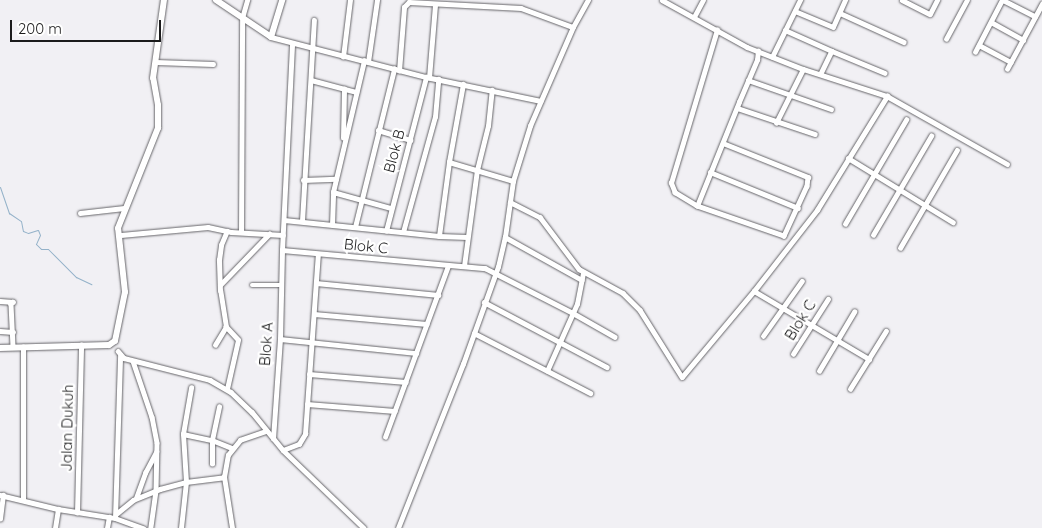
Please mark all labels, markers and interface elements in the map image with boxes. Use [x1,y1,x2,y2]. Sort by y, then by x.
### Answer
scale bar [12,10,164,42]
text: 200 m [18,19,62,38]
street label: Blok B [380,127,408,175]
street label: Blok C [343,235,389,257]
street label: Blok C [781,297,819,343]
street label: Blok A [255,321,277,367]
street label: Jalan Dukuh [57,384,77,472]

